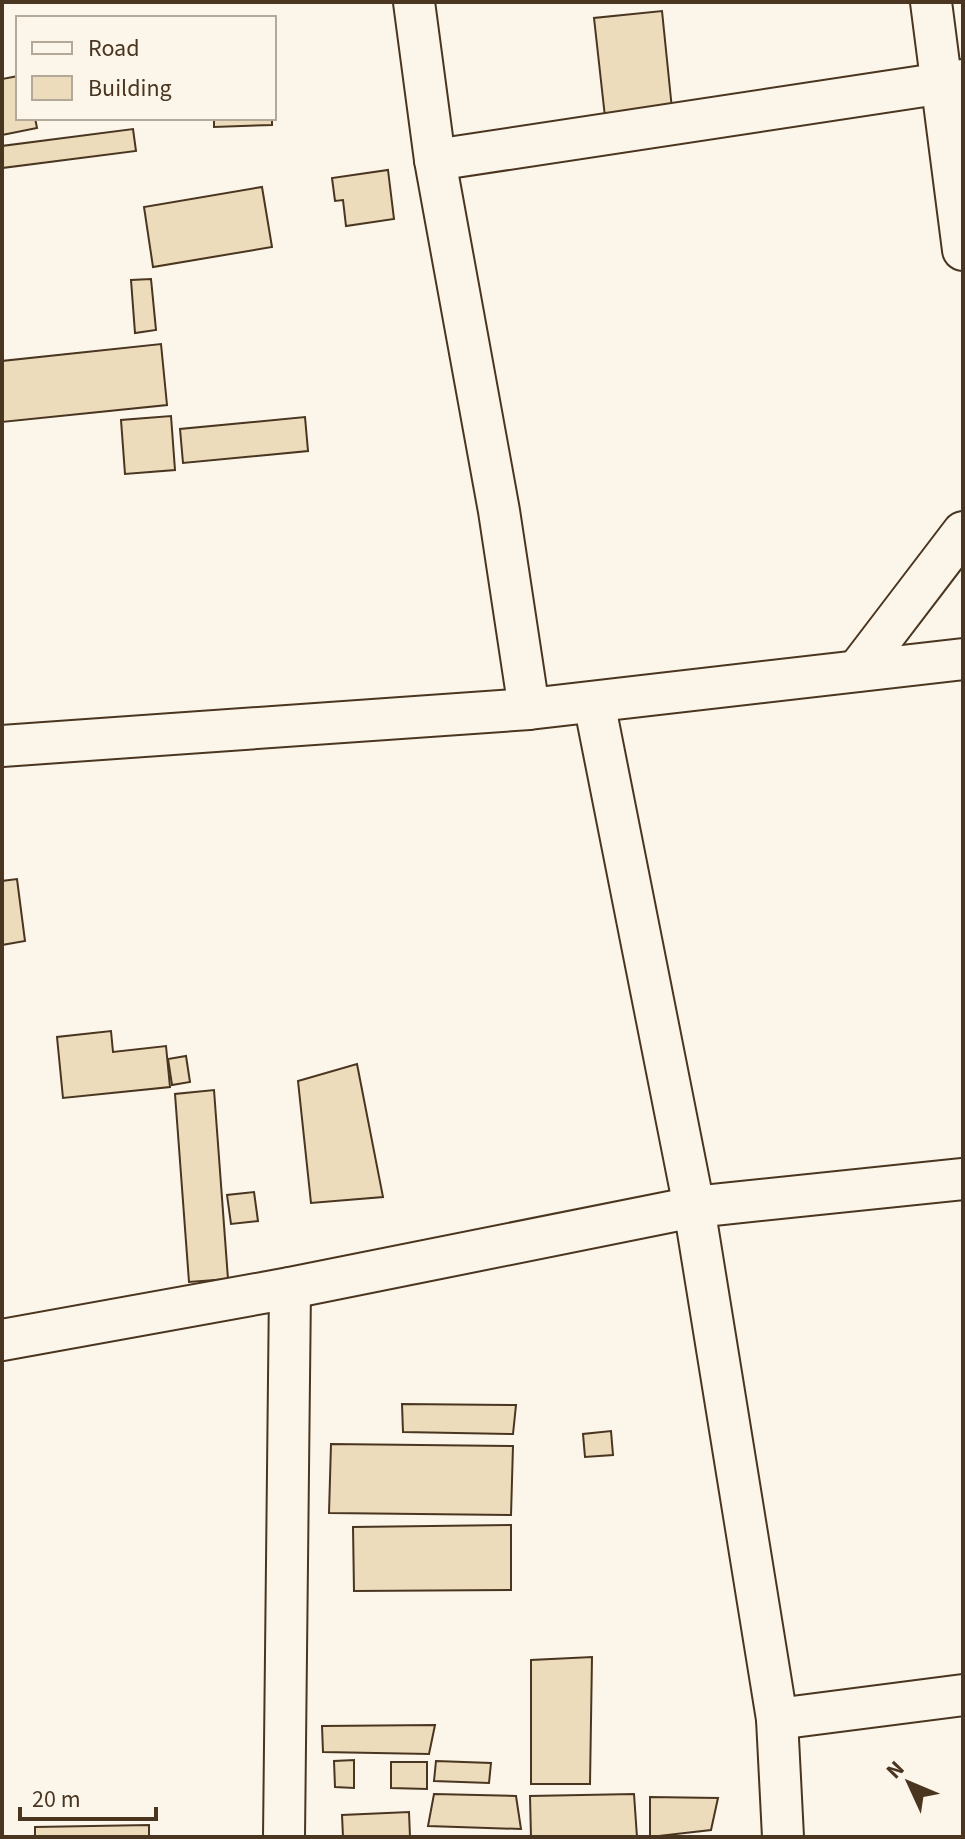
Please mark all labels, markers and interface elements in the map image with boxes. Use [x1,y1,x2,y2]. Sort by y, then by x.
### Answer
legend [16,16,276,120]
text: Road [88,31,140,66]
text: Building [88,71,172,106]
north arrow [869,1743,949,1823]
text: N [879,1753,912,1786]
scale bar [20,1771,156,1821]
text: 20 m [32,1782,81,1817]

